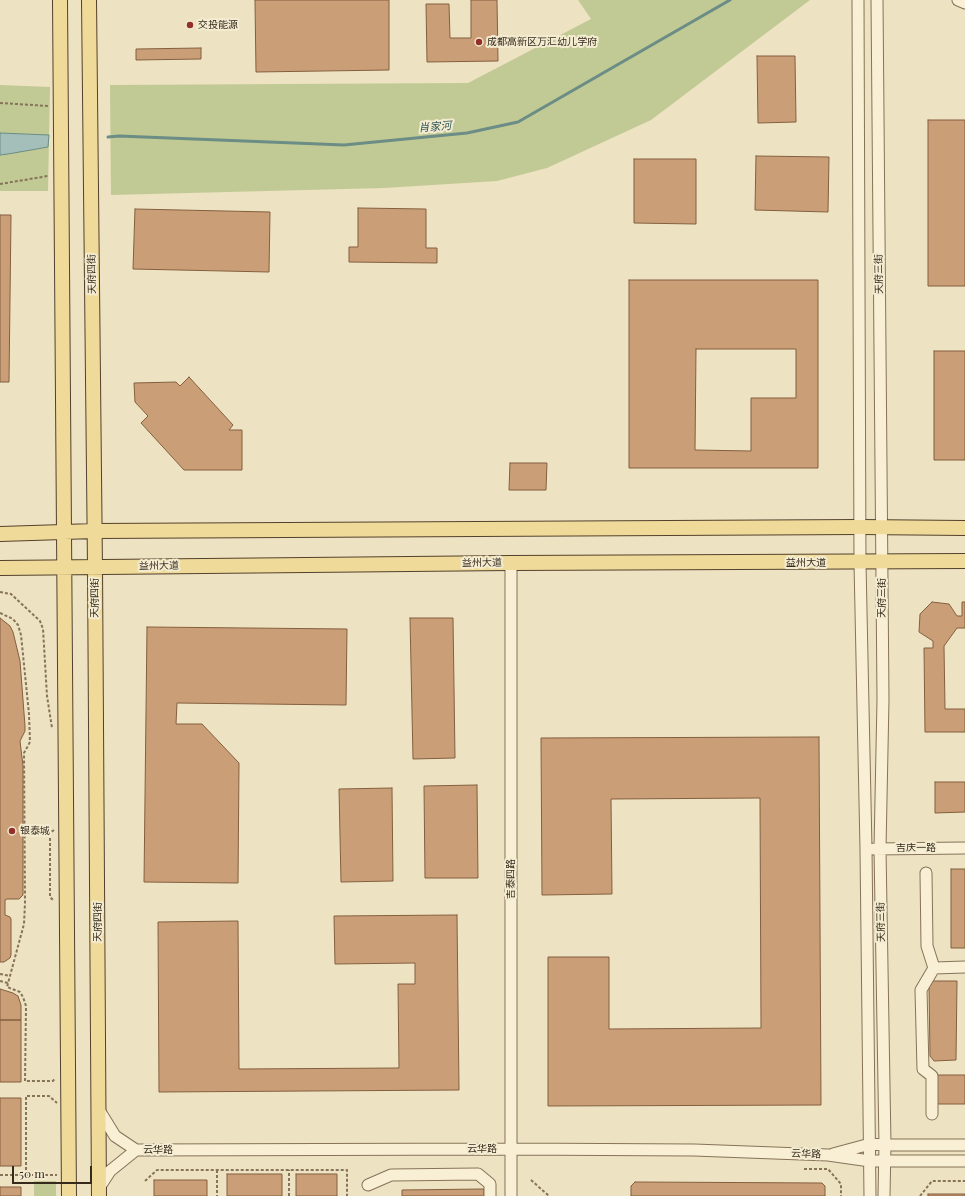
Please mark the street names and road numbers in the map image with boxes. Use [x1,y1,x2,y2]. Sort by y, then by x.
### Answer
street label: 天府四街 [86,254,98,294]
street label: 天府三街 [873,254,885,294]
street label: 益州大道 [462,557,502,569]
street label: 益州大道 [786,557,826,569]
street label: 益州大道 [139,560,179,572]
street label: 天府四街 [89,578,101,618]
street label: 天府三街 [876,578,888,618]
street label: 吉庆一路 [896,842,936,854]
street label: 吉泰四路 [505,859,517,899]
street label: 天府四街 [92,902,104,942]
street label: 天府三街 [875,902,887,942]
street label: 云华路 [467,1143,497,1155]
street label: 云华路 [143,1144,173,1156]
street label: 云华路 [791,1147,821,1161]

